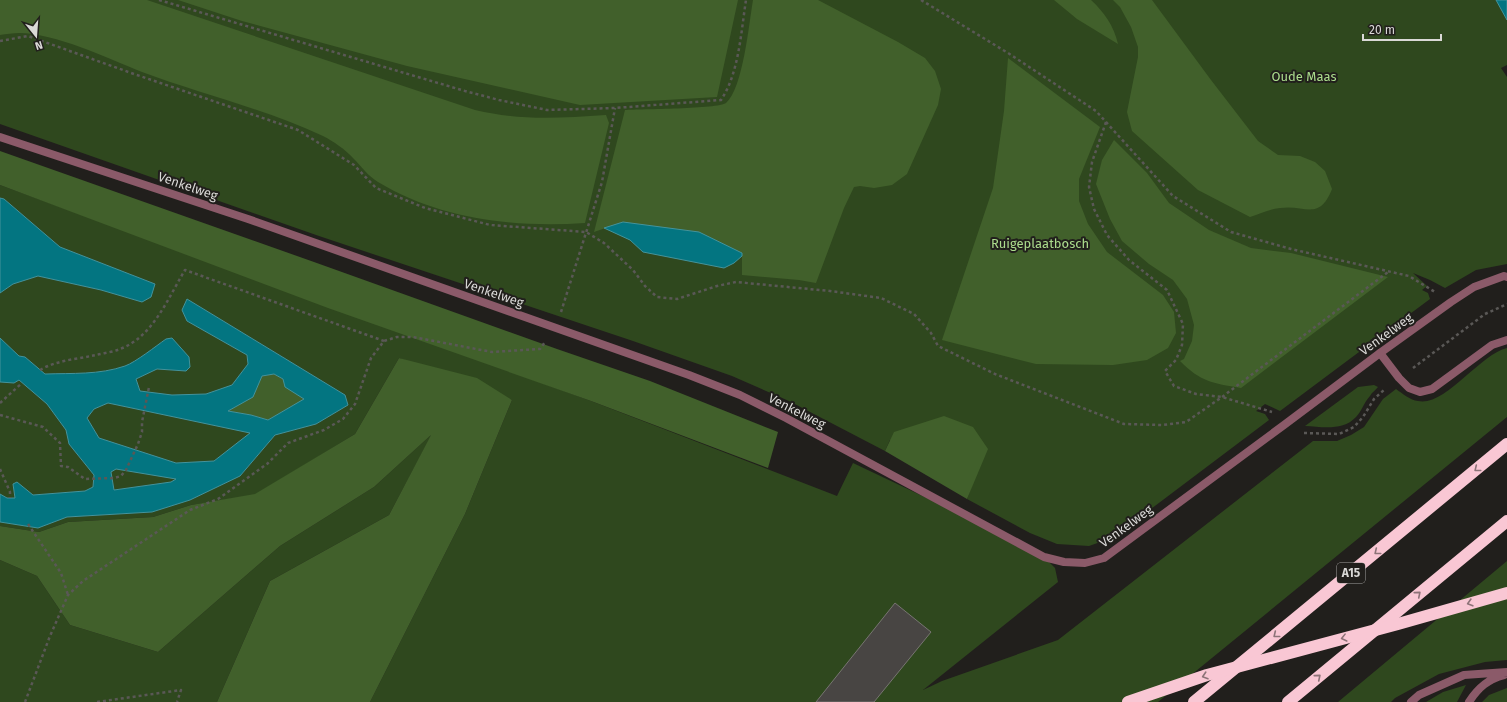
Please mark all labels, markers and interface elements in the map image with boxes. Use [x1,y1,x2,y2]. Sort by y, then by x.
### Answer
north arrow [16,16,56,56]
scale bar [1363,16,1441,42]
text: 20 m [1369,23,1395,37]
text: N [33,38,44,52]
park label: Oude Maas [1271,69,1337,84]
street label: Venkelweg [156,169,220,203]
park label: Ruigeplaatbosch [991,236,1089,251]
street label: Venkelweg [462,276,526,310]
street label: Venkelweg [1356,310,1416,358]
street label: Venkelweg [766,390,828,432]
one-way arrow [1474,465,1481,472]
street label: Venkelweg [1096,502,1156,550]
one-way arrow [1374,547,1381,554]
road number: A15 [1337,563,1365,583]
one-way arrow [1414,592,1421,599]
one-way arrow [1466,598,1473,607]
one-way arrow [1274,630,1281,637]
one-way arrow [1341,633,1347,641]
one-way arrow [1202,671,1209,679]
one-way arrow [1313,675,1321,682]

